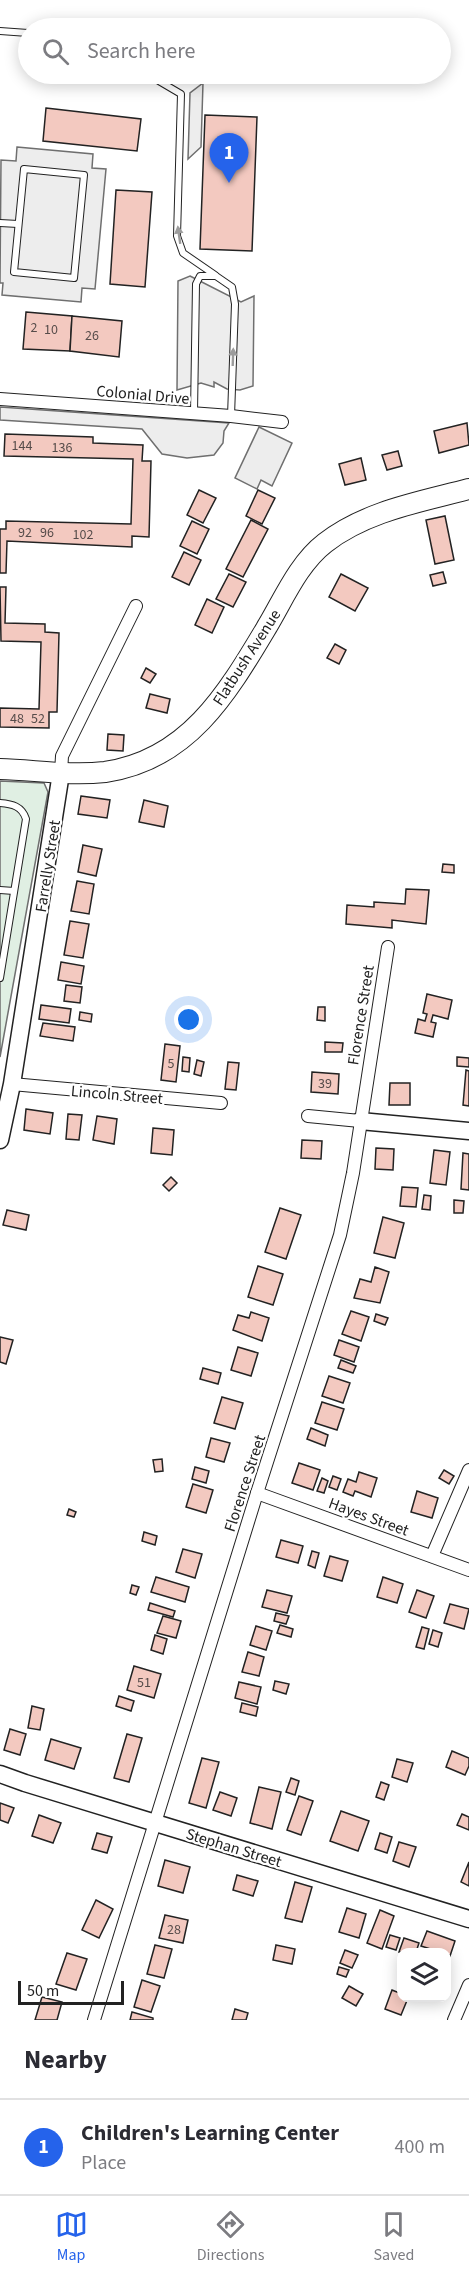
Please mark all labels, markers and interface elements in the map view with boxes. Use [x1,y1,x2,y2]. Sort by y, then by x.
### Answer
search box [18,18,451,84]
icon: search [39,35,72,68]
text: Search here [87,35,195,67]
pin: 1 [210,134,248,183]
one-way arrow [174,226,183,245]
house number: 2 [31,318,38,338]
house number: 10 [44,320,58,340]
house number: 26 [85,326,99,346]
one-way arrow [228,348,238,367]
street label: Colonial Drive [95,380,190,410]
house number: 144 [12,436,32,456]
house number: 136 [52,438,72,458]
house number: 92 [18,523,32,543]
house number: 96 [40,523,54,543]
house number: 102 [73,525,93,545]
street label: Flatbush Avenue [207,605,286,710]
house number: 48 [10,709,24,729]
house number: 52 [31,709,45,729]
street label: Farrelly Street [30,818,66,914]
street label: Florence Street [342,963,380,1067]
your location [174,1005,203,1034]
house number: 5 [168,1054,175,1074]
house number: 39 [318,1074,332,1094]
street label: Lincoln Street [70,1080,164,1110]
street label: Florence Street [219,1431,271,1535]
street label: Hayes Street [326,1492,412,1542]
house number: 51 [137,1673,151,1693]
street label: Stephan Street [183,1823,285,1873]
house number: 28 [167,1920,181,1940]
map controls [397,1948,451,2002]
button: layers [397,1948,451,2002]
scale bar [18,1978,124,2006]
text: 50 m [27,1980,59,2002]
text: Nearby [24,2041,107,2078]
text: Children's Learning Center [81,2117,339,2149]
text: 1 [38,2133,49,2161]
text: 400 m [395,2133,445,2161]
text: Place [81,2149,126,2177]
tab: Map [55,2208,88,2266]
tab: Directions [197,2208,264,2266]
tab: Saved [374,2208,414,2266]

